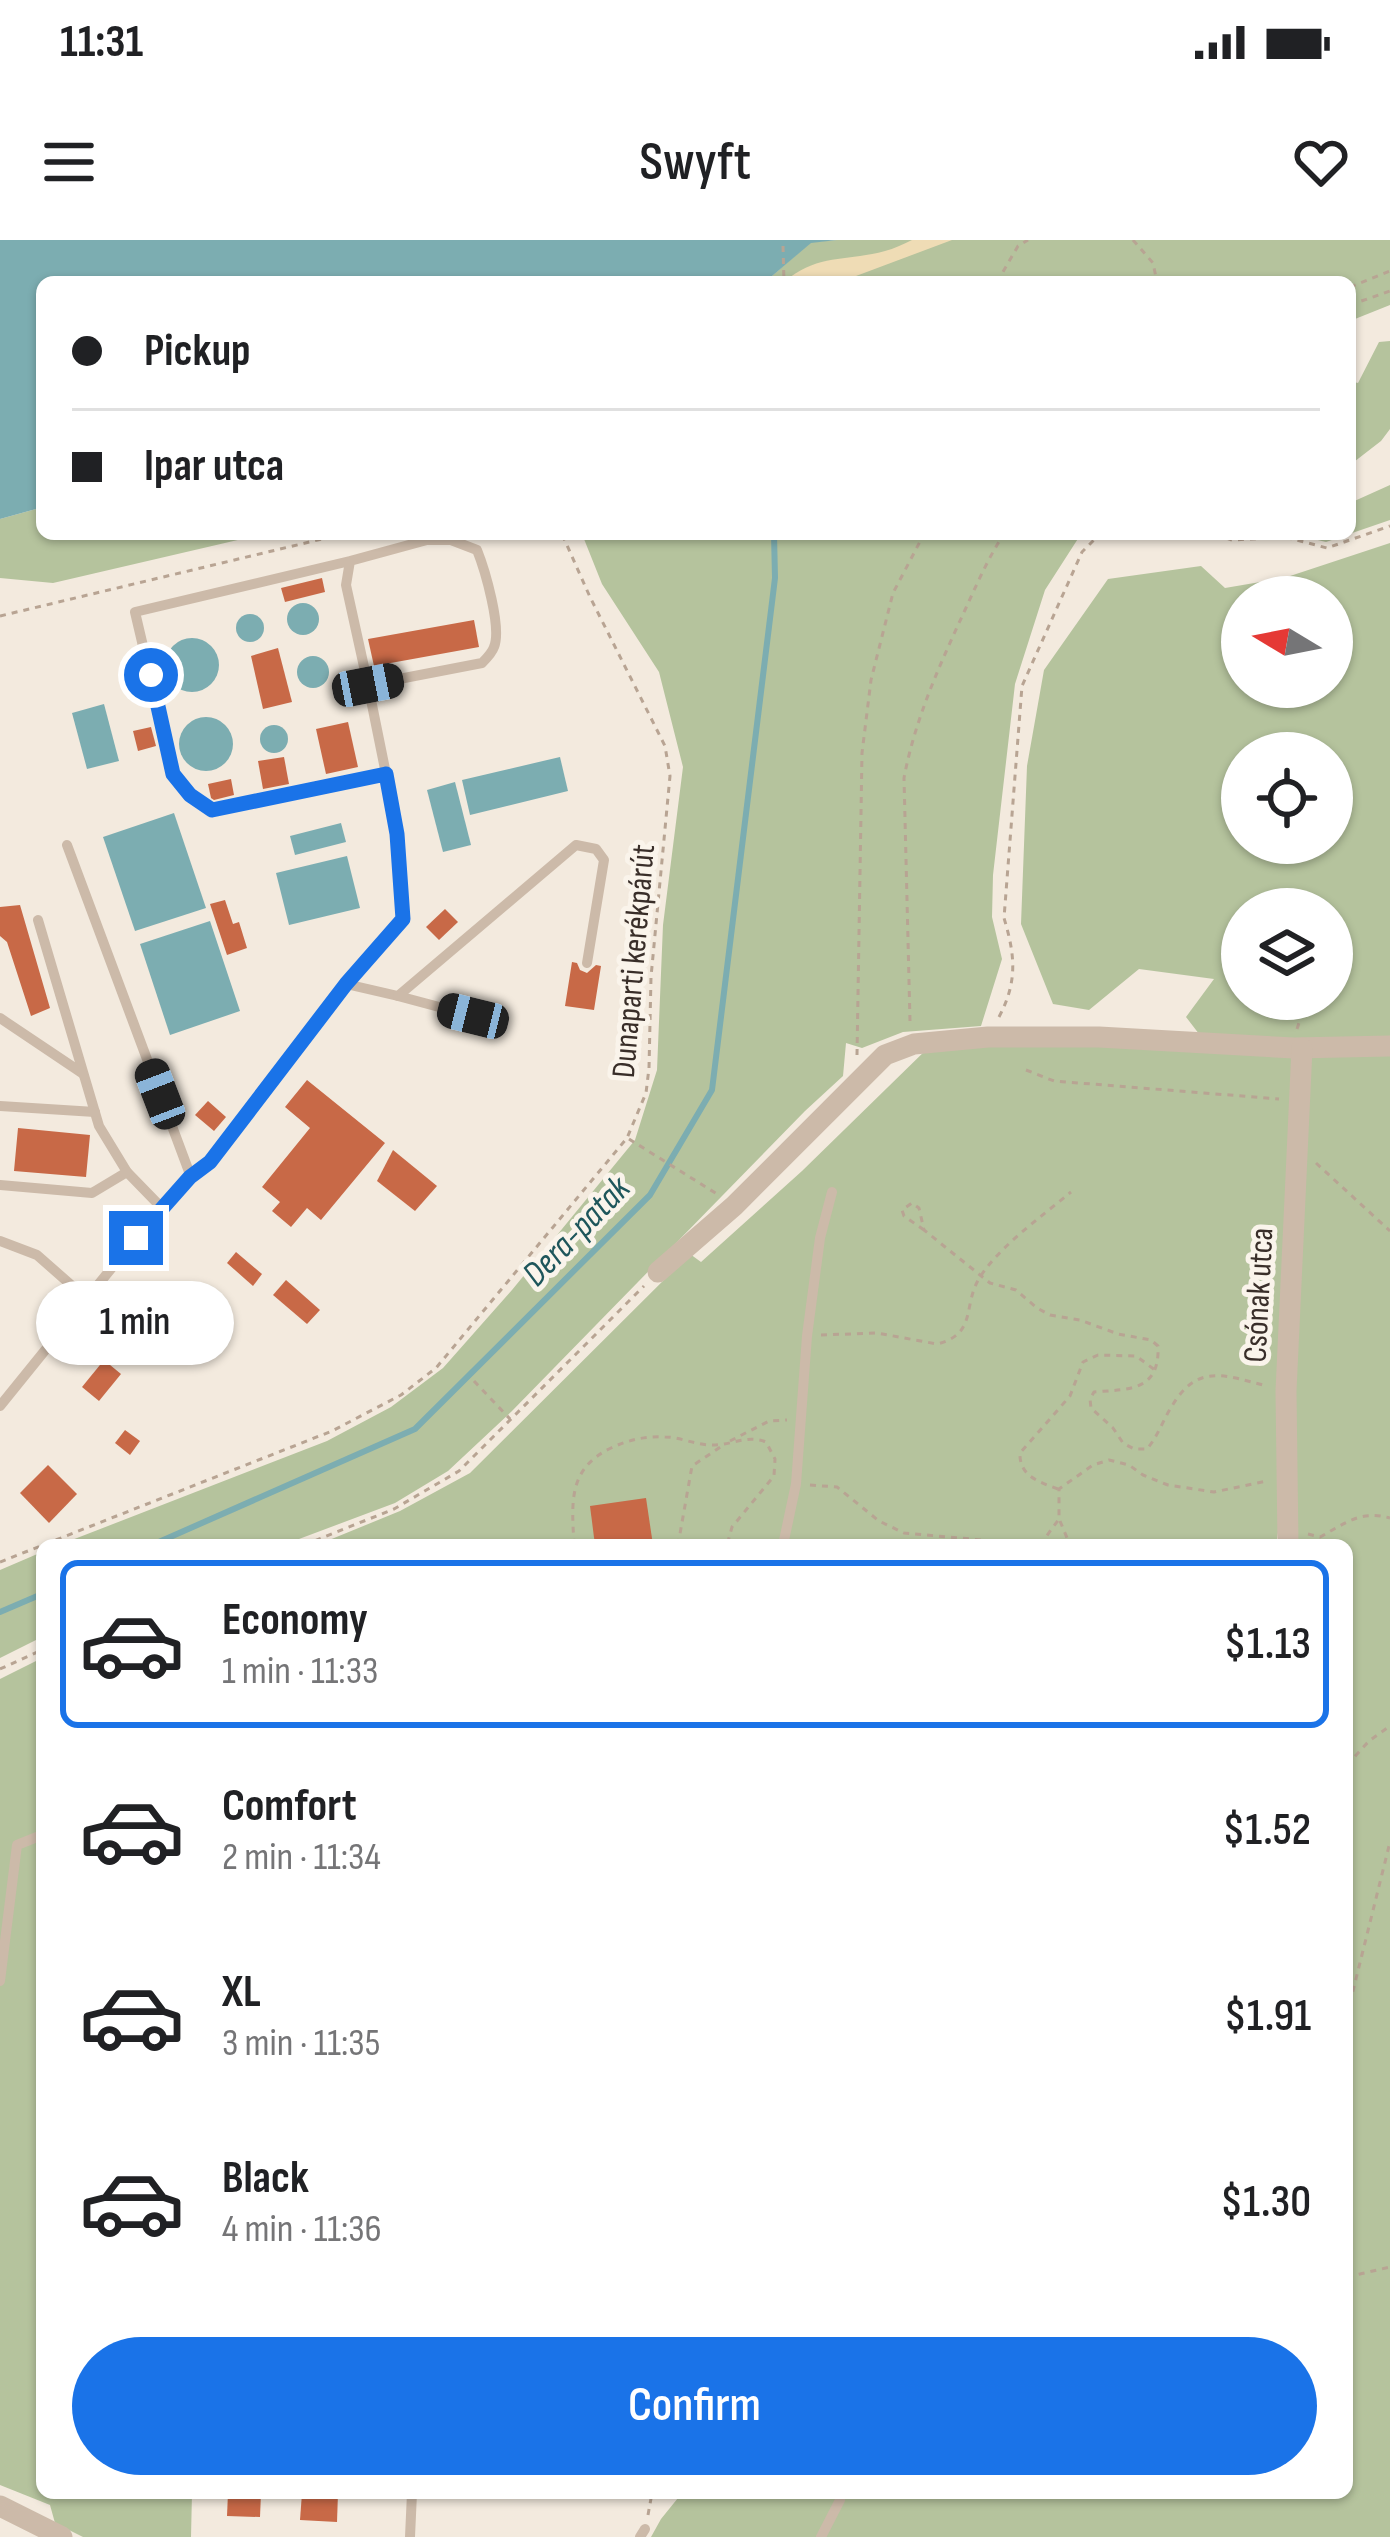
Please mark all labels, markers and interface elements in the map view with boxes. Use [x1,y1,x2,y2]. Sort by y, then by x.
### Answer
text: 11:31 [60,15,143,70]
icon: menu [36,129,102,195]
icon: heart [1288,129,1354,195]
text: Swyft [639,130,751,195]
text: Pickup [144,324,251,379]
text: Ipar utca [144,439,284,494]
north arrow [1221,576,1353,708]
map controls [1221,576,1353,1020]
route start [124,648,178,702]
car [329,660,407,710]
button: locate [1221,732,1353,864]
street label: Dunaparti kerékpárút [604,843,664,1080]
button: layers [1221,888,1353,1020]
car [434,990,512,1042]
car [130,1054,190,1134]
water label: Dera-patak [514,1167,641,1296]
route end [109,1211,163,1265]
street label: Csónak utca [1235,1227,1283,1364]
callout: 1 min [37,1280,235,1364]
text: 1 min [100,1299,170,1346]
icon: car [78,1590,186,1698]
text: Economy [222,1593,368,1648]
text: $1.13 [1224,1617,1311,1672]
text: 1 min · 11:33 [222,1648,378,1695]
icon: car [78,1776,186,1884]
text: Comfort [222,1779,357,1834]
text: $1.52 [1223,1803,1311,1858]
text: 2 min · 11:34 [222,1834,381,1881]
icon: car [78,1962,186,2070]
text: XL [222,1965,261,2020]
text: $1.91 [1224,1989,1311,2044]
text: 3 min · 11:35 [222,2020,380,2067]
icon: car [78,2148,186,2256]
text: Black [222,2151,309,2206]
text: $1.30 [1220,2175,1311,2230]
text: 4 min · 11:36 [222,2206,382,2253]
button: Confirm [72,2337,1317,2475]

